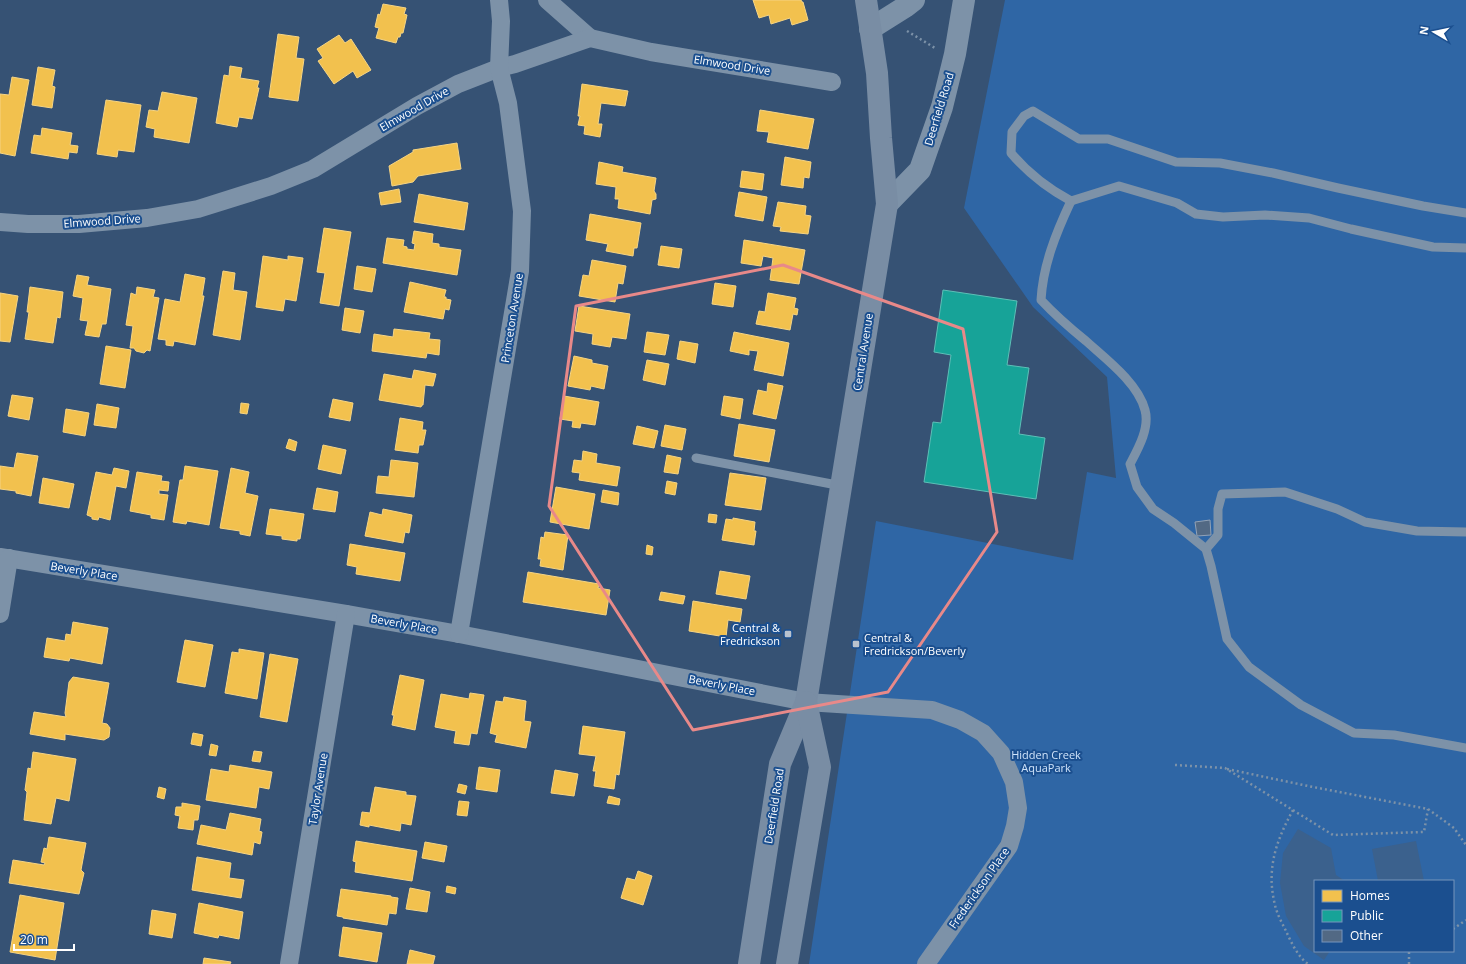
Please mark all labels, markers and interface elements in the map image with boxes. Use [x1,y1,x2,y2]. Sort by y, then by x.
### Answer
north arrow [1414,12,1454,52]
text: N [1416,25,1432,36]
street label: Elmwood Drive [693,51,771,78]
street label: Deerfield Road [920,70,957,147]
street label: Elmwood Drive [377,83,451,134]
street label: Elmwood Drive [63,210,141,231]
street label: Princeton Avenue [497,272,526,364]
street label: Central Avenue [849,312,876,392]
street label: Beverly Place [50,558,119,583]
street label: Beverly Place [370,610,439,637]
place label: Central & Fredrickson [720,620,780,648]
marker: Central & Fredrickson [783,629,793,639]
place label: Central & Fredrickson/Beverly [864,630,966,658]
marker: Central & Fredrickson/Beverly [851,639,861,649]
street label: Beverly Place [688,671,757,698]
park label: Hidden Creek AquaPark [1011,747,1081,775]
street label: Taylor Avenue [304,752,331,826]
street label: Deerfield Road [760,767,787,845]
street label: Frederickson Place [945,844,1012,931]
legend [1314,880,1454,952]
text: Homes [1350,887,1390,904]
text: Public [1350,907,1384,924]
scale bar [14,926,74,952]
text: Other [1350,927,1383,944]
text: 20 m [20,931,48,948]

